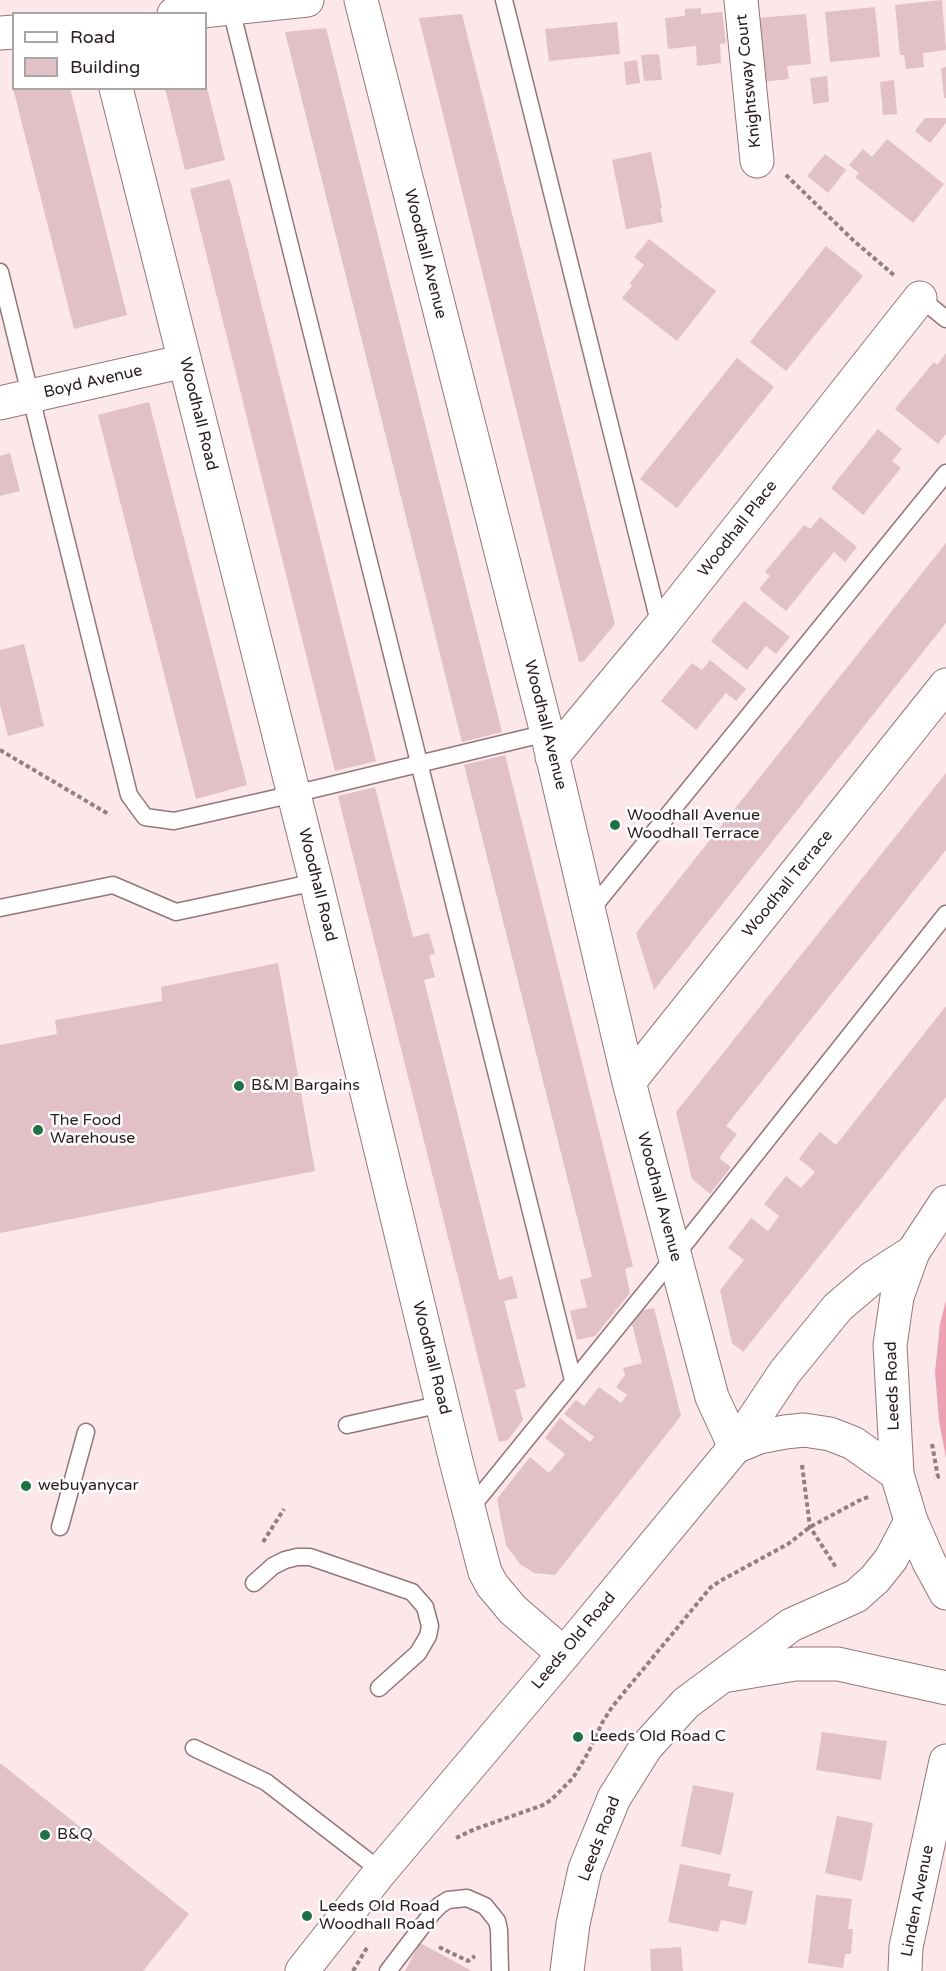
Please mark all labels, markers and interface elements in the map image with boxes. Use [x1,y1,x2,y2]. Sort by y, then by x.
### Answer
legend [12,12,207,90]
street label: Knightsway Court [732,13,766,149]
text: Road [70,26,115,48]
text: Building [70,56,140,78]
street label: Woodhall Avenue [400,187,450,321]
street label: Woodhall Road [175,355,221,473]
street label: Boyd Avenue [42,361,144,403]
street label: Woodhall Place [694,477,782,581]
street label: Woodhall Avenue [520,658,570,792]
place label: Woodhall Avenue Woodhall Terrace [627,806,760,844]
marker: Woodhall Avenue Woodhall Terrace [608,818,622,832]
street label: Woodhall Road [294,826,340,944]
street label: Woodhall Terrace [739,827,837,941]
place label: B&M Bargains [251,1076,360,1096]
marker: B&M Bargains [232,1079,246,1093]
place label: The Food Warehouse [50,1111,135,1149]
marker: The Food Warehouse [31,1123,45,1137]
street label: Woodhall Avenue [632,1130,686,1264]
street label: Woodhall Road [408,1299,454,1417]
street label: Leeds Road [882,1341,904,1431]
place label: webuyanycar [38,1476,139,1496]
marker: webuyanycar [19,1479,33,1493]
street label: Leeds Old Road [528,1589,620,1693]
place label: Leeds Old Road C [590,1727,726,1747]
marker: Leeds Old Road C [571,1730,585,1744]
street label: Leeds Road [575,1794,625,1884]
place label: B&Q [57,1825,93,1845]
marker: B&Q [38,1828,52,1842]
street label: Linden Avenue [898,1844,938,1958]
place label: Leeds Old Road Woodhall Road [319,1897,440,1935]
marker: Leeds Old Road Woodhall Road [300,1909,314,1923]

